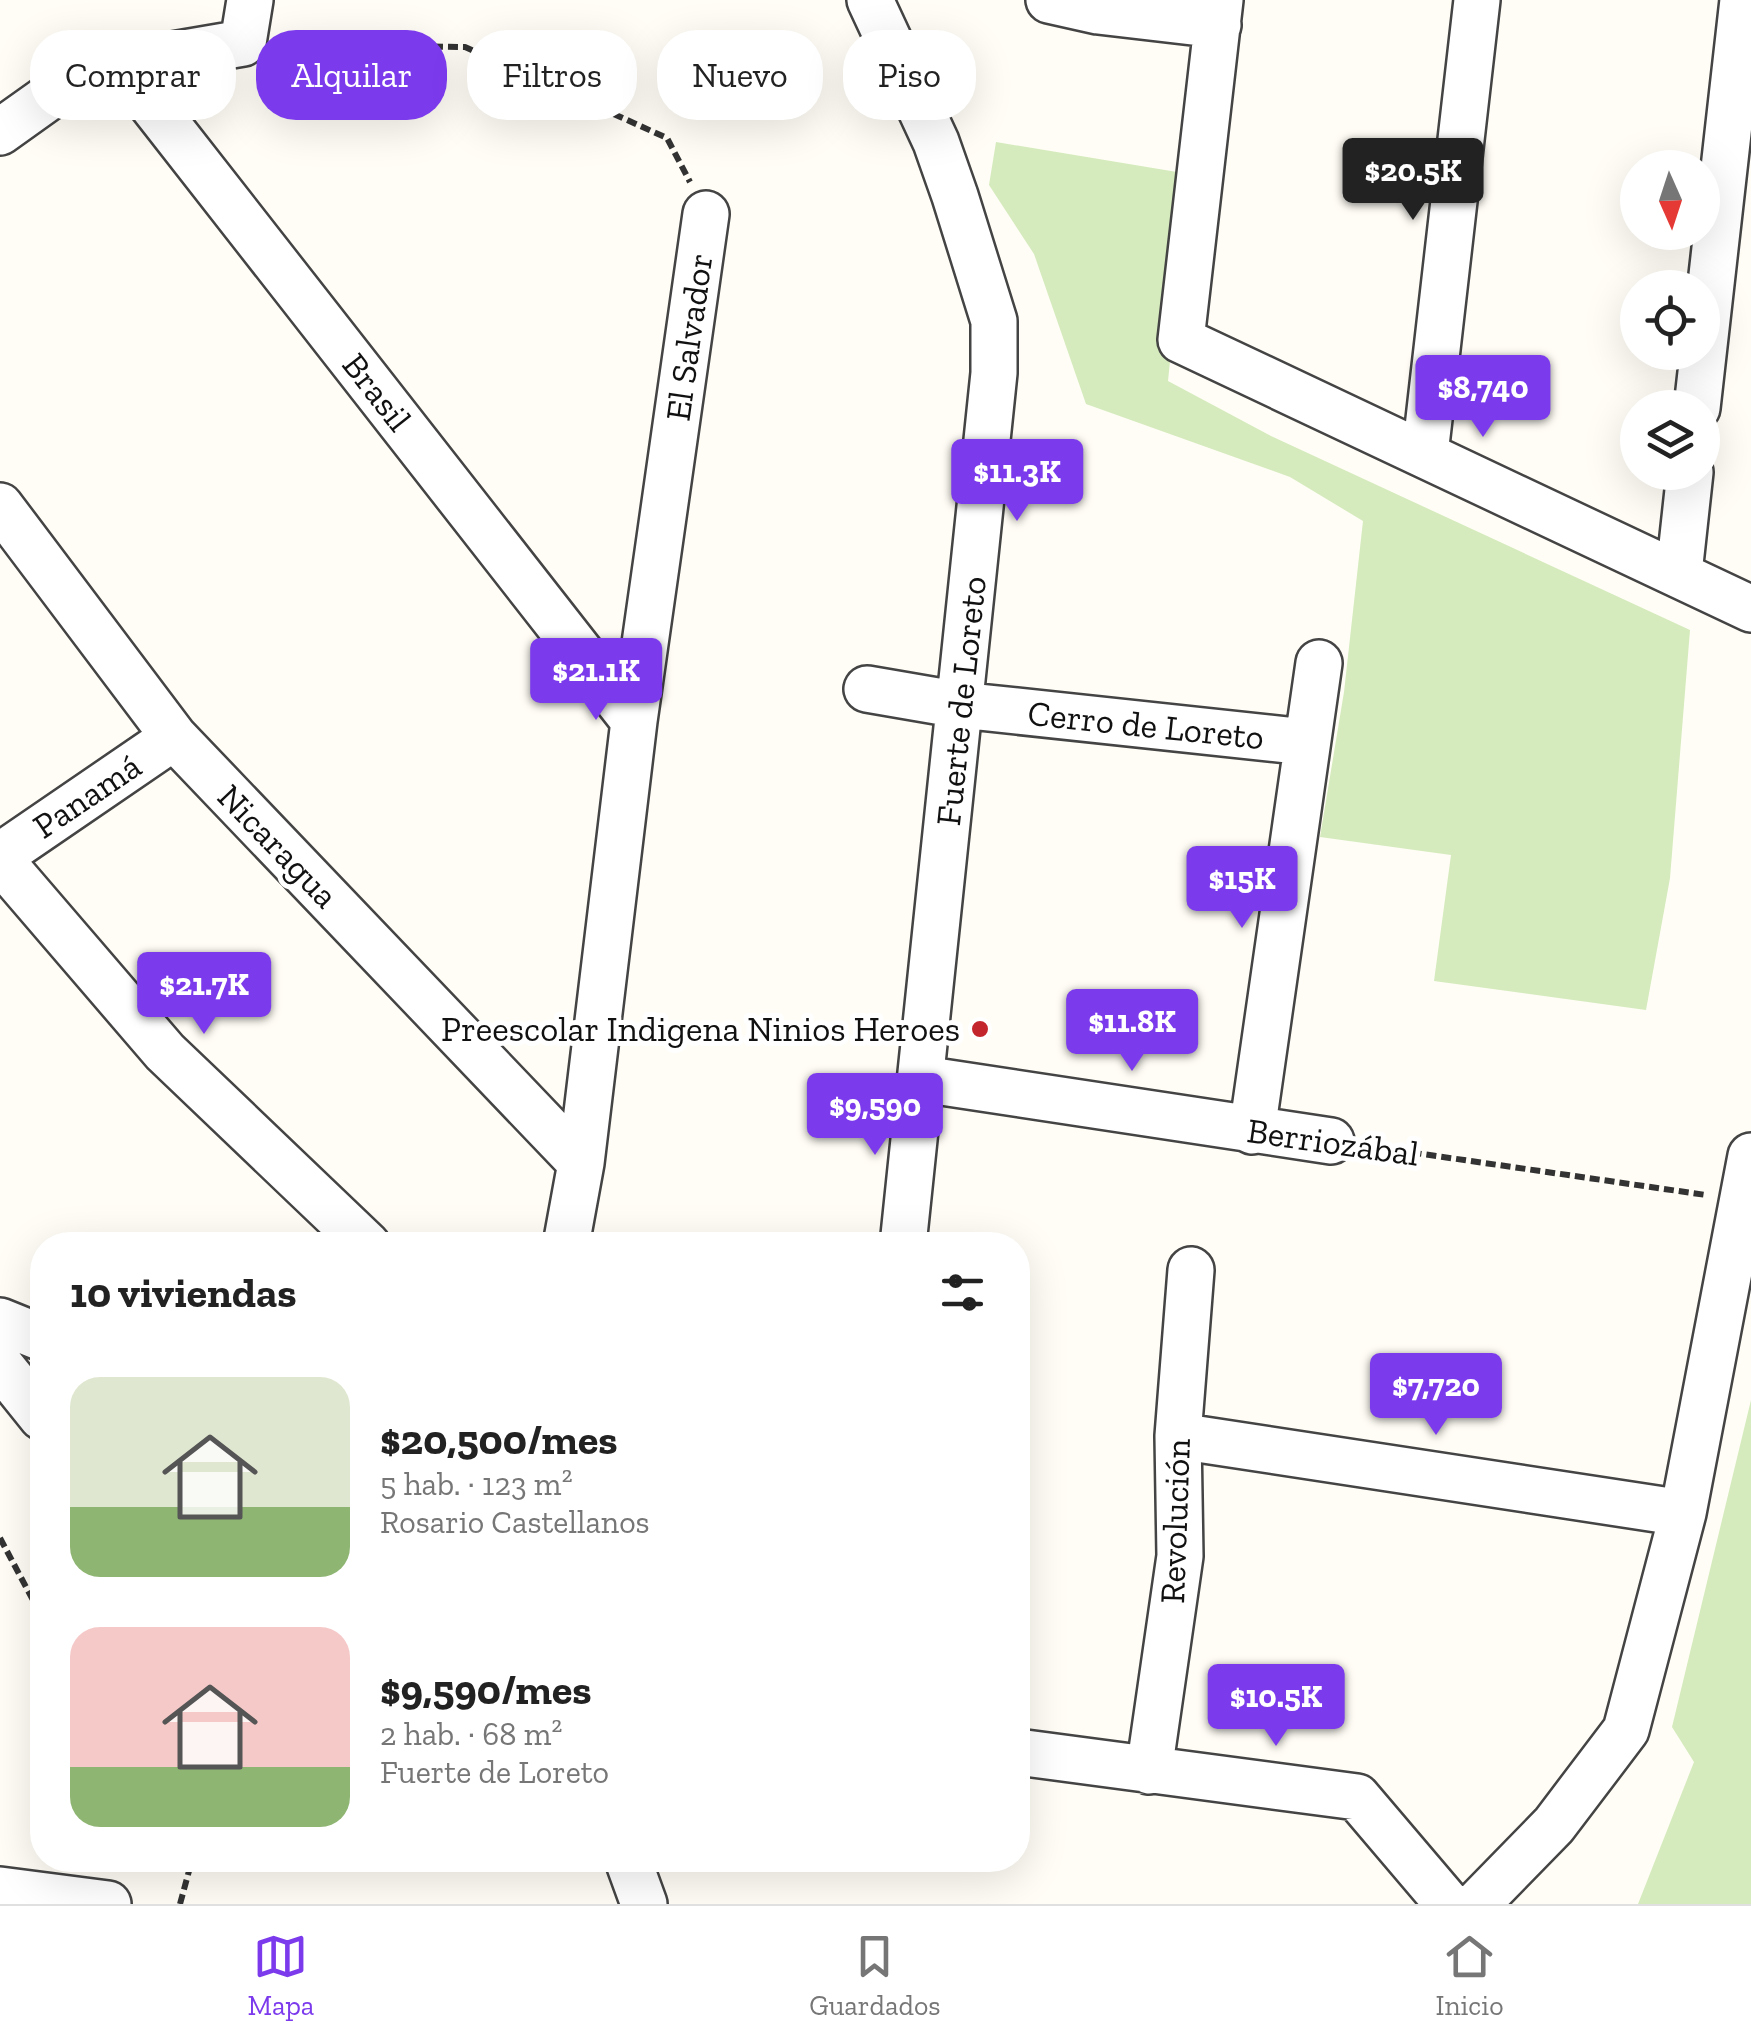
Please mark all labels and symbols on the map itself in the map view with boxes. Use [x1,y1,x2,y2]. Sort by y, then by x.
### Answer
pin: $20.5K [1332,138,1494,223]
north arrow [1620,150,1720,250]
street label: El Salvador [656,250,722,424]
street label: Brasil [334,345,420,439]
pin: $8,740 [1402,355,1564,440]
pin: $11.3K [936,439,1098,524]
street label: Fuerte de Loreto [927,574,995,828]
pin: $21.1K [515,638,677,723]
street label: Cerro de Loreto [1026,692,1266,758]
street label: Panamá [25,745,149,847]
street label: Nicaragua [209,776,347,917]
pin: $15K [1183,846,1301,931]
pin: $21.7K [123,952,285,1037]
pin: $11.8K [1051,989,1213,1074]
place label: Preescolar Indigena Ninios Heroes [441,1008,960,1050]
marker: Preescolar Indigena Ninios Heroes [969,1018,991,1040]
pin: $9,590 [794,1073,956,1158]
street label: Berriozábal [1245,1109,1421,1175]
pin: $7,720 [1355,1353,1517,1438]
street label: Revolución [1151,1438,1199,1604]
pin: $10.5K [1195,1664,1357,1749]

